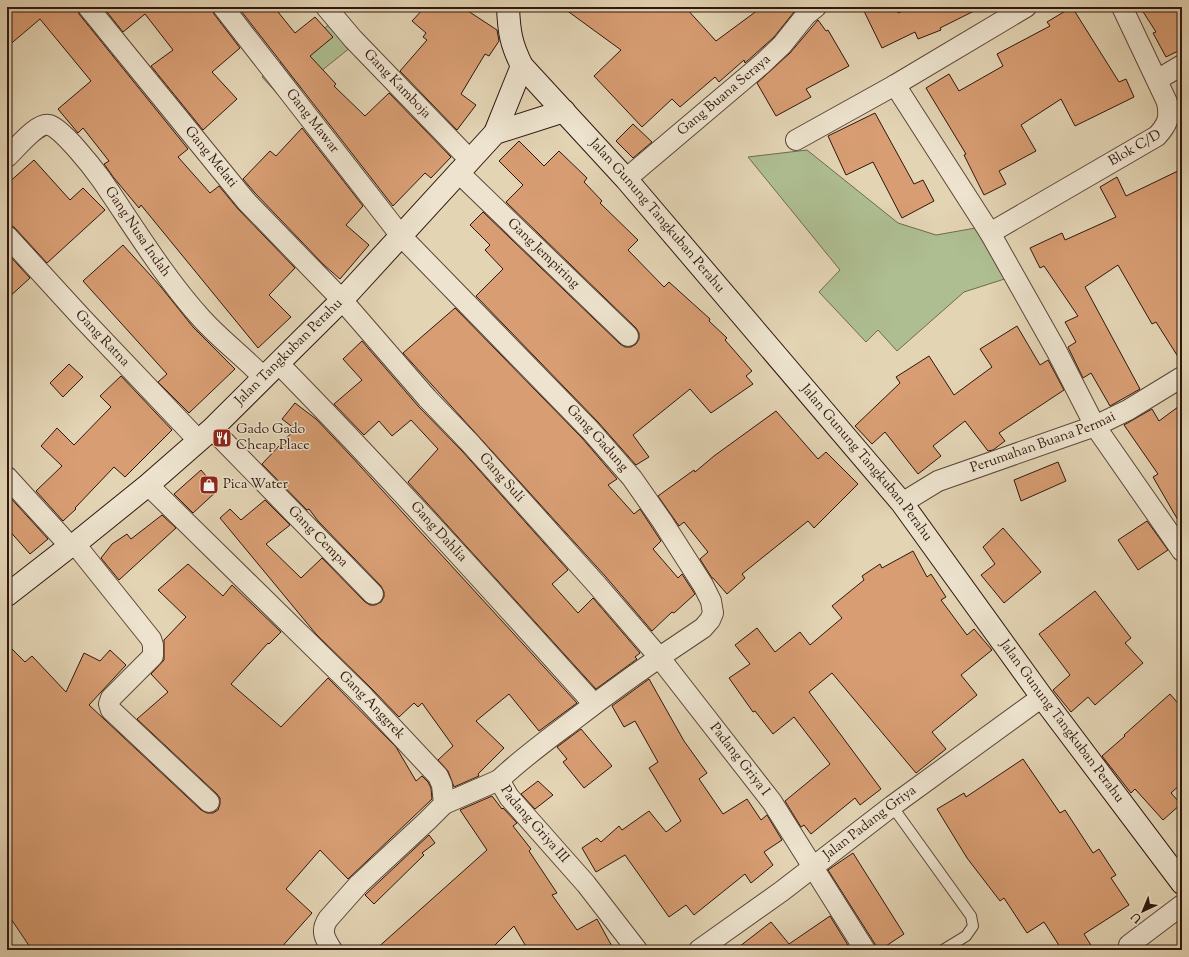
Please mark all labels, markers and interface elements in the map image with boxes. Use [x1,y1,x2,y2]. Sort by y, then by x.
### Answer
street label: Gang Kamboja [359,45,436,124]
street label: Gang Buana Seraya [673,50,776,141]
street label: Gang Mawar [280,85,344,159]
street label: Gang Melati [179,122,242,192]
street label: Blok C/D [1105,125,1165,172]
street label: Jalan Gunung Tangkuban Perahu [583,134,729,298]
street label: Gang Nusa Indah [99,183,175,281]
street label: Gang Jempiring [502,214,584,294]
street label: Jalan Tangkuban Perahu [230,294,348,411]
street label: Gang Ratna [70,306,134,372]
street label: Jalan Gunung Tangkuban Perahu [795,380,937,546]
street label: Gang Gadung [561,401,633,477]
street label: Perumahan Buana Permai [968,407,1119,479]
place label: Gado Gado Cheap Place [236,420,310,456]
restaurant icon: Gado Gado Cheap Place [211,427,233,449]
street label: Gang Suli [474,449,529,507]
shop icon: Pica Water [198,474,220,496]
place label: Pica Water [223,475,289,495]
street label: Gang Dahlia [405,498,472,567]
street label: Gang Cempa [283,502,353,573]
street label: Jalan Gunung Tangkuban Perahu [994,635,1128,807]
street label: Gang Anggrek [334,667,410,745]
street label: Padang Griya I [704,719,774,801]
street label: Jalan Padang Griya [819,781,921,866]
street label: Padang Griya III [495,782,574,868]
north arrow [1123,891,1163,931]
text: U [1128,909,1146,927]

